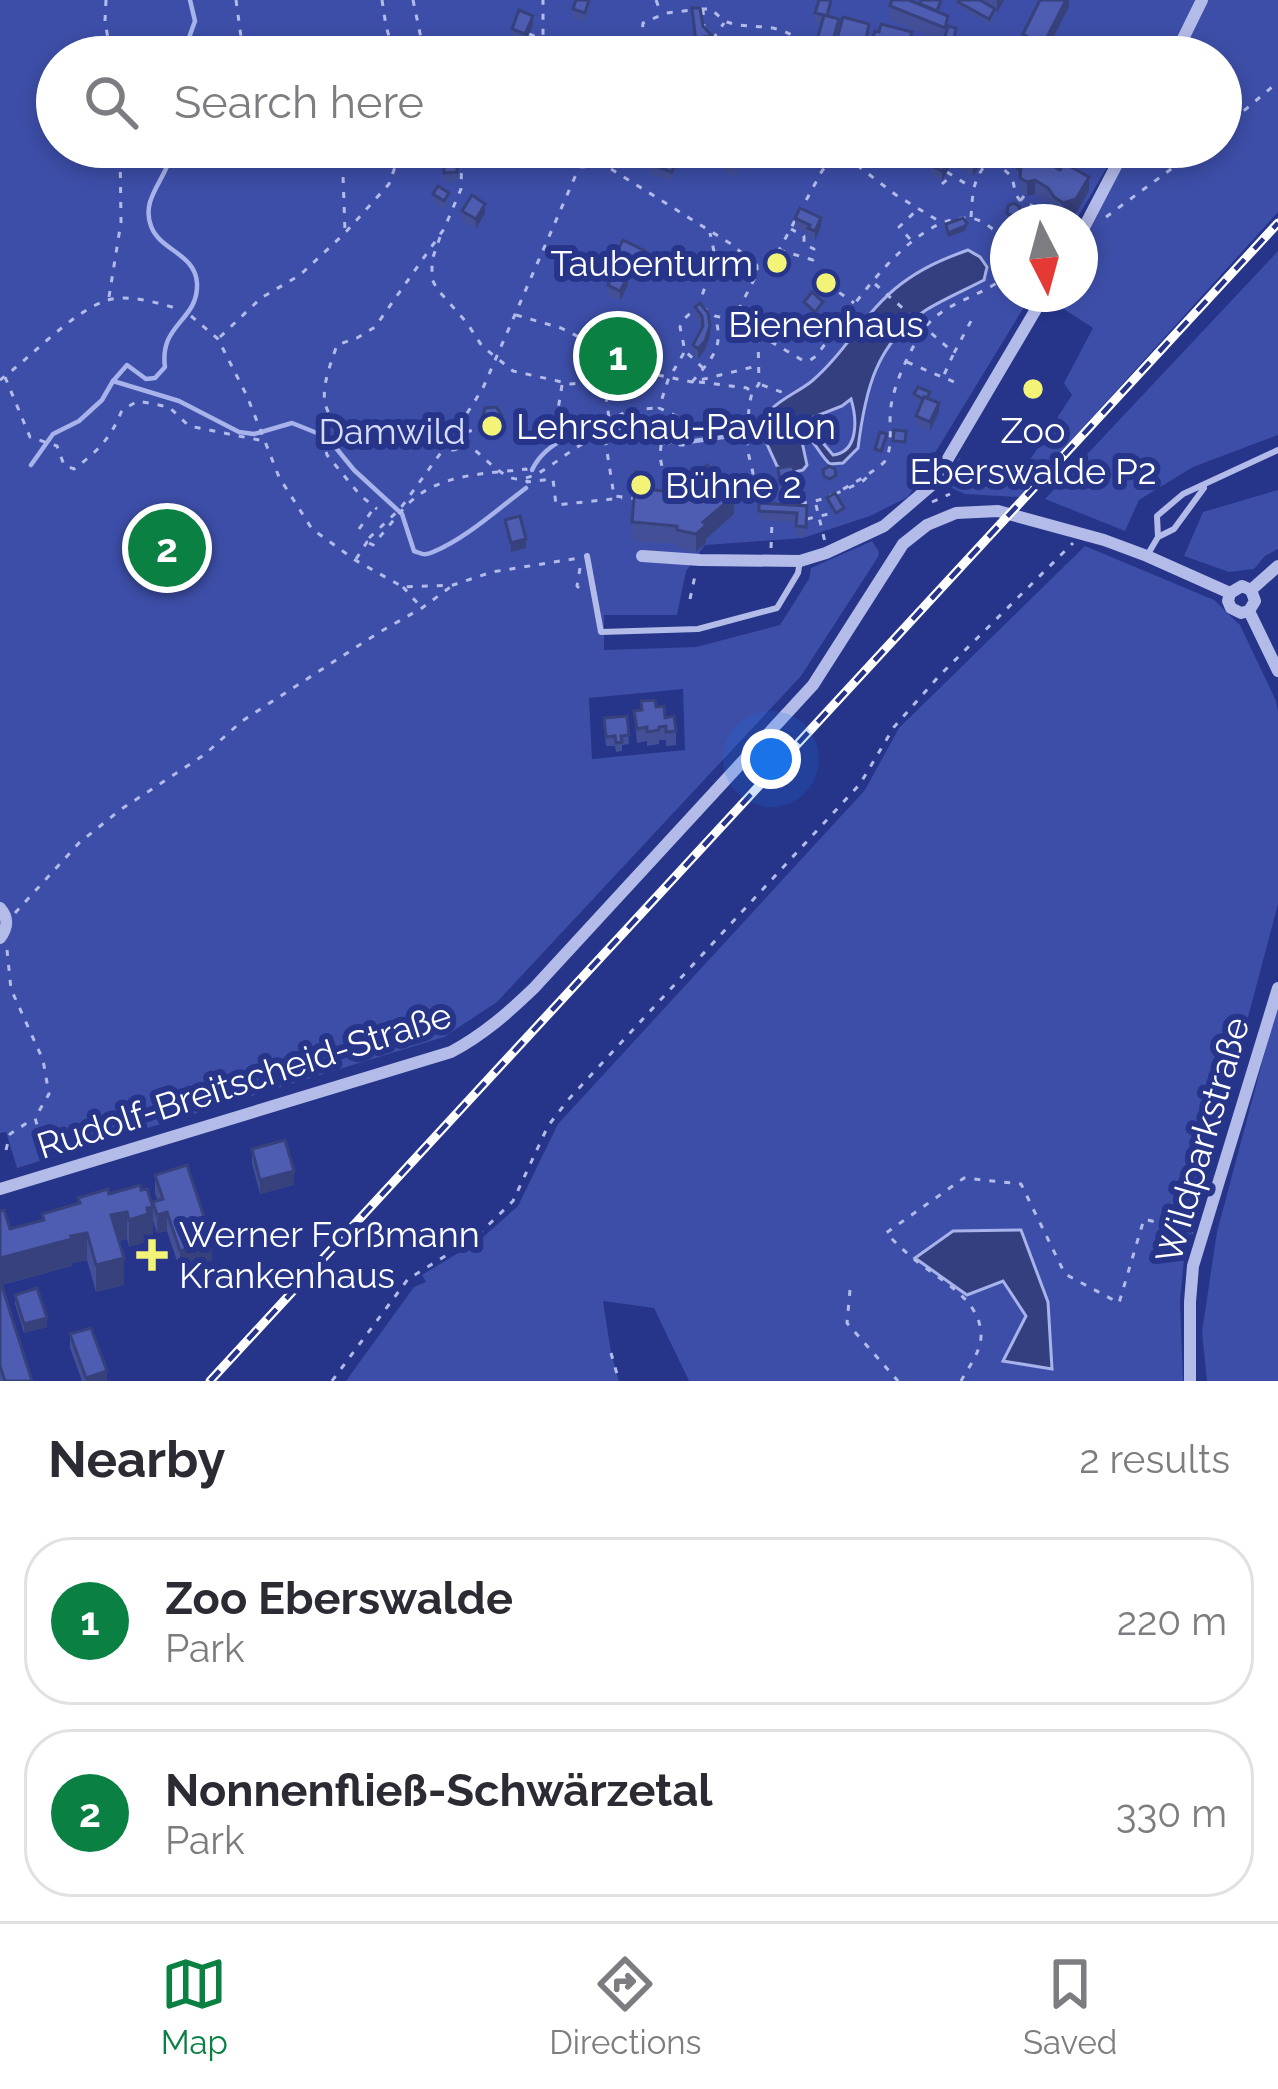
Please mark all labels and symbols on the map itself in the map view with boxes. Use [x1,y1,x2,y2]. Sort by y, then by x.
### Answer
north arrow [990,204,1098,312]
place label: Taubenturm [550,242,753,284]
marker: Taubenturm [764,250,790,276]
marker: Bienenhaus [813,270,839,296]
place label: Bienenhaus [728,303,924,345]
pin: 1 [579,311,657,401]
marker: Zoo Eberswalde P2 [1020,376,1046,402]
place label: Lehrschau-Pavillon [516,405,836,447]
place label: Zoo Eberswalde P2 [910,409,1157,492]
park label: Damwild [318,410,466,452]
marker: Lehrschau-Pavillon [479,413,505,439]
place label: Bühne 2 [665,464,801,506]
marker: Bühne 2 [628,472,654,498]
pin: 2 [128,503,206,593]
your location [741,729,801,789]
street label: Rudolf-Breitscheid-Straße [32,993,456,1167]
street label: Wildparkstraße [1147,1012,1257,1268]
place label: Werner Forßmann Krankenhaus [179,1213,480,1296]
marker: Werner Forßmann Krankenhaus [136,1239,168,1271]

